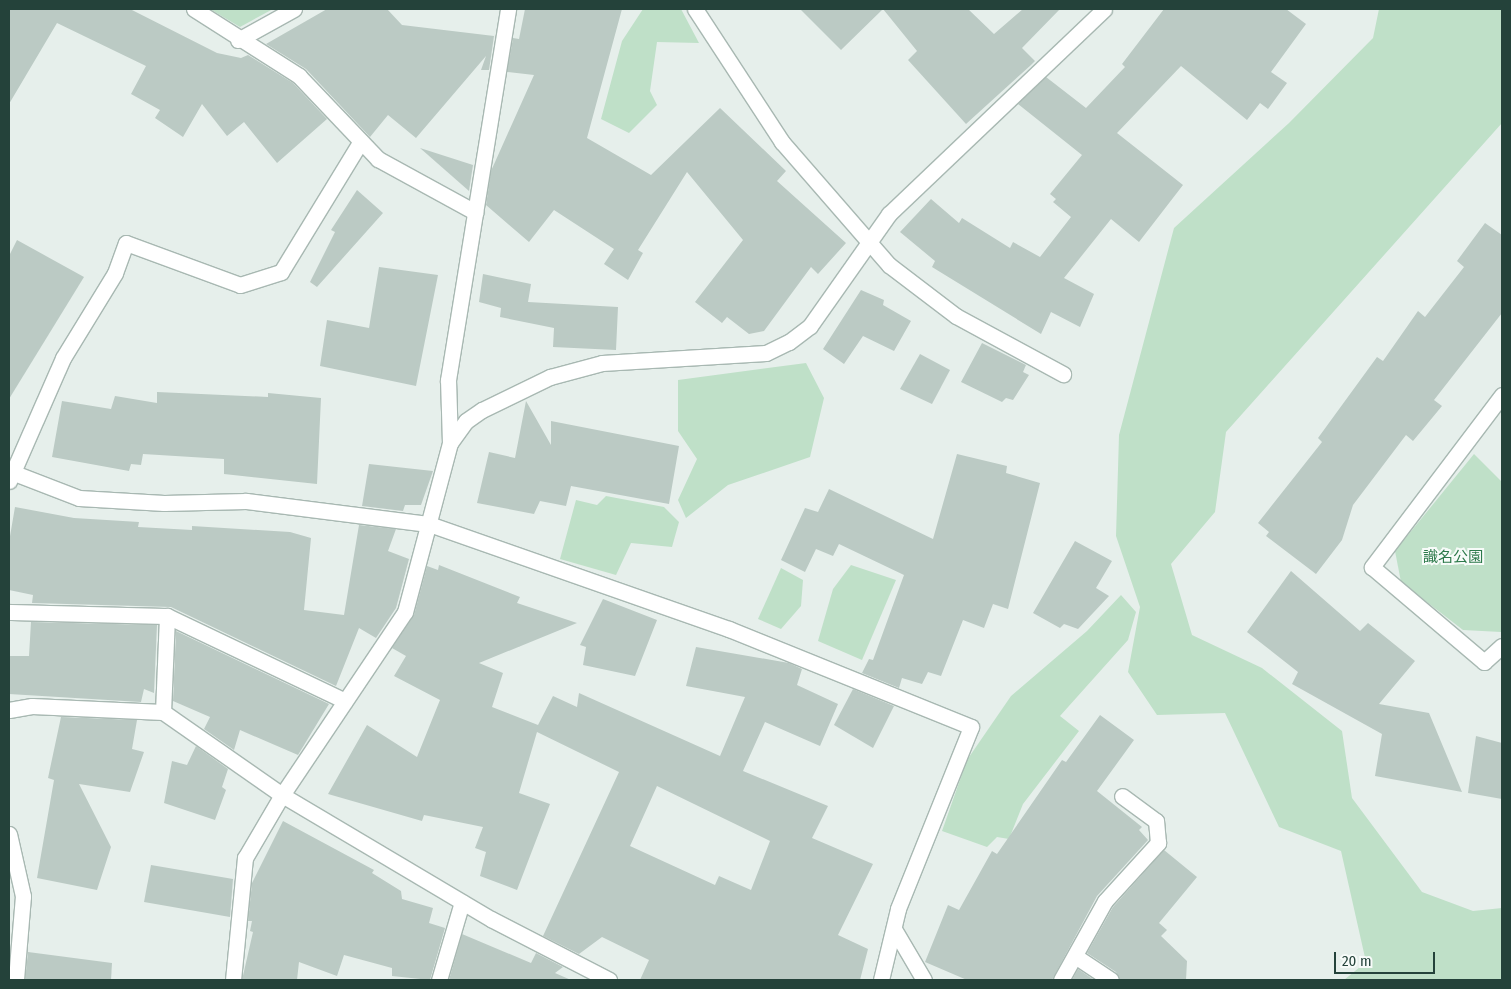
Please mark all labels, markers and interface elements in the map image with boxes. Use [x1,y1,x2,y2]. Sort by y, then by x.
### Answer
park label: 識名公園 [1423,549,1483,567]
scale bar [1336,942,1437,974]
text: 20 m [1342,952,1372,970]

